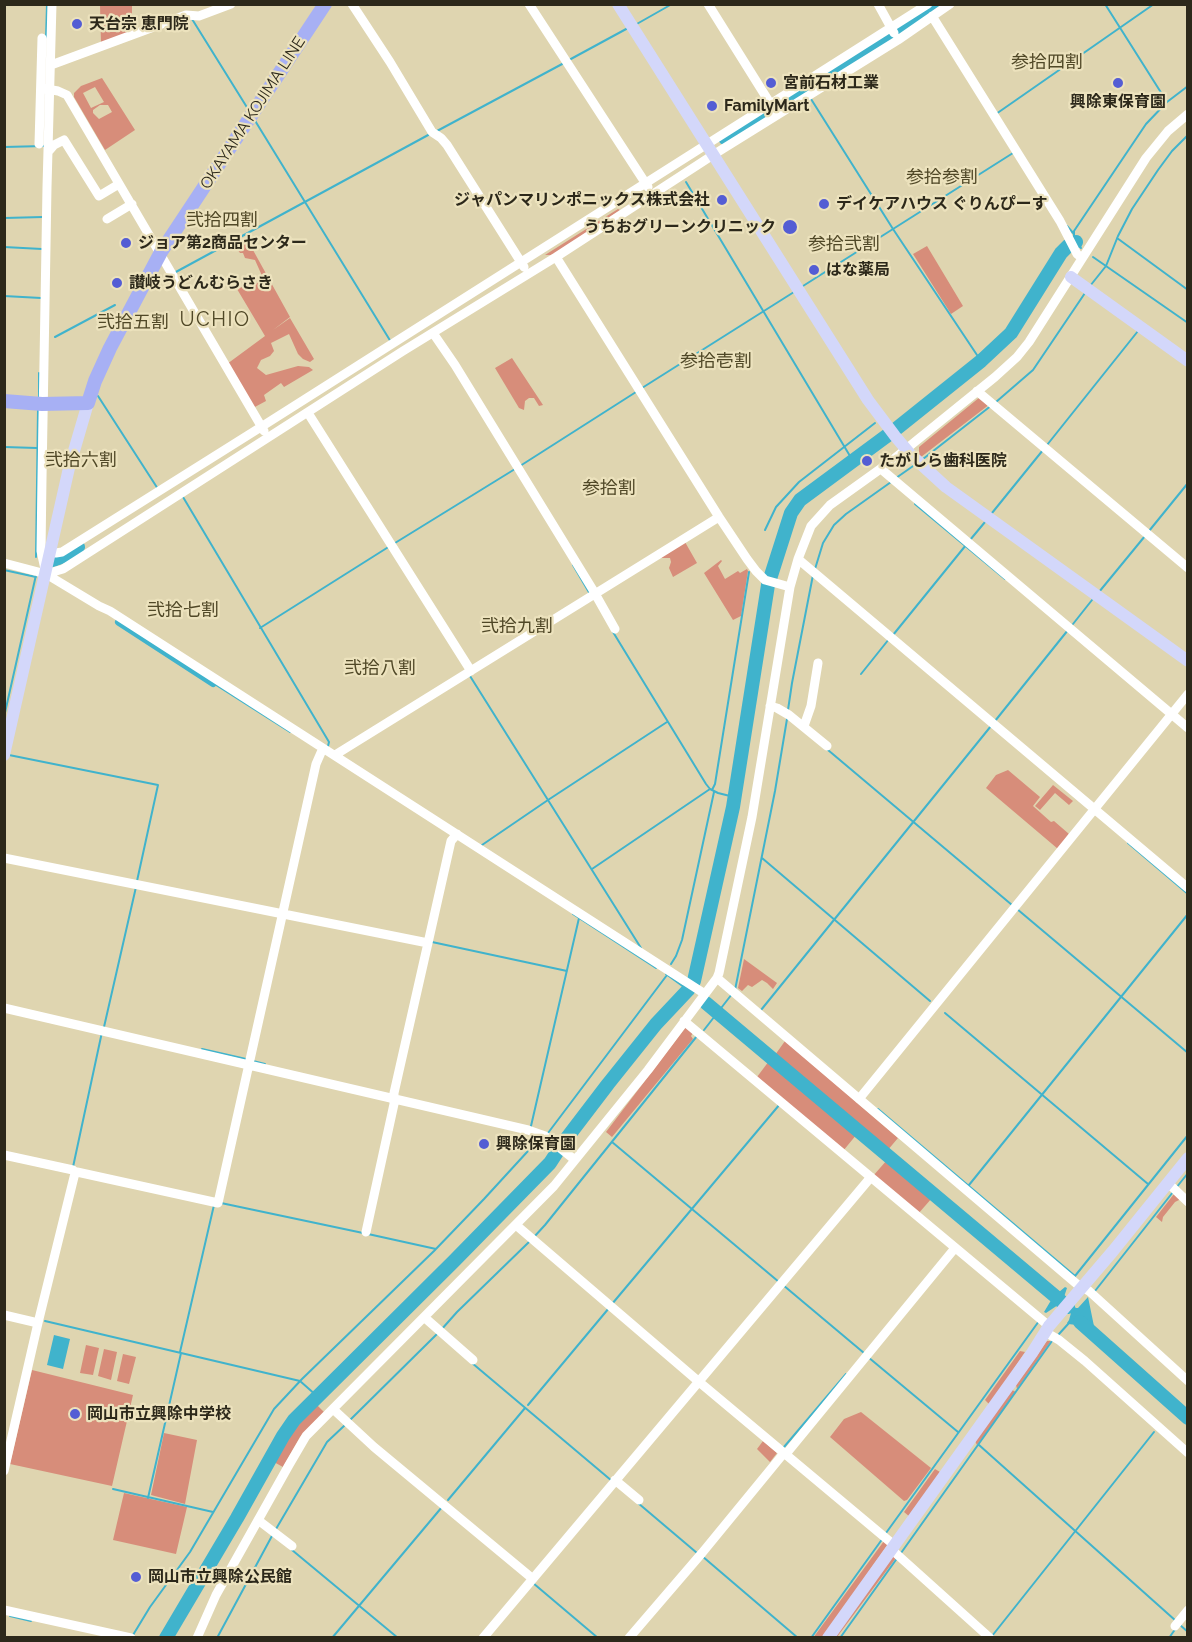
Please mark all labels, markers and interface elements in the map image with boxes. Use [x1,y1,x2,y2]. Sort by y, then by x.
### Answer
place label: 天台宗 恵門院 [89,14,189,34]
marker: 天台宗 恵門院 [70,17,84,31]
street label: OKAYAMA KOJIMA LINE [196,33,310,193]
district label: 参拾四割 [1011,52,1083,74]
place label: 宮前石材工業 [783,73,879,93]
marker: 宮前石材工業 [764,76,778,90]
marker: 興除東保育園 [1111,76,1125,90]
place label: 興除東保育園 [1070,92,1166,112]
place label: FamilyMart [724,96,809,116]
marker: FamilyMart [705,99,719,113]
district label: 参拾参割 [906,167,978,189]
place label: ジャパンマリンポニックス株式会社 [454,190,710,210]
marker: ジャパンマリンポニックス株式会社 [715,193,729,207]
place label: デイケアハウス ぐりんぴーす [836,194,1048,214]
marker: デイケアハウス ぐりんぴーす [817,197,831,211]
district label: 弐拾四割 [186,210,258,232]
place label: うちおグリーンクリニック [584,217,776,237]
marker: うちおグリーンクリニック [781,218,799,236]
place label: ジョア第2商品センター [138,233,307,253]
district label: 参拾弐割 [808,234,880,256]
marker: ジョア第2商品センター [119,236,133,250]
place label: はな薬局 [826,260,890,280]
marker: はな薬局 [807,263,821,277]
place label: 讃岐うどんむらさき [129,273,273,293]
marker: 讃岐うどんむらさき [110,276,124,290]
district label: UCHIO [179,308,251,332]
district label: 弐拾五割 [97,312,169,334]
district label: 参拾壱割 [680,351,752,373]
district label: 弐拾六割 [45,450,117,472]
place label: たがしら歯科医院 [879,451,1007,471]
marker: たがしら歯科医院 [860,454,874,468]
district label: 参拾割 [582,478,636,500]
district label: 弐拾七割 [147,600,219,622]
district label: 弐拾九割 [481,616,553,638]
district label: 弐拾八割 [344,658,416,680]
place label: 興除保育園 [496,1134,576,1154]
marker: 興除保育園 [477,1137,491,1151]
place label: 岡山市立興除中学校 [87,1404,231,1424]
marker: 岡山市立興除中学校 [68,1407,82,1421]
place label: 岡山市立興除公民館 [148,1567,292,1587]
marker: 岡山市立興除公民館 [129,1570,143,1584]

